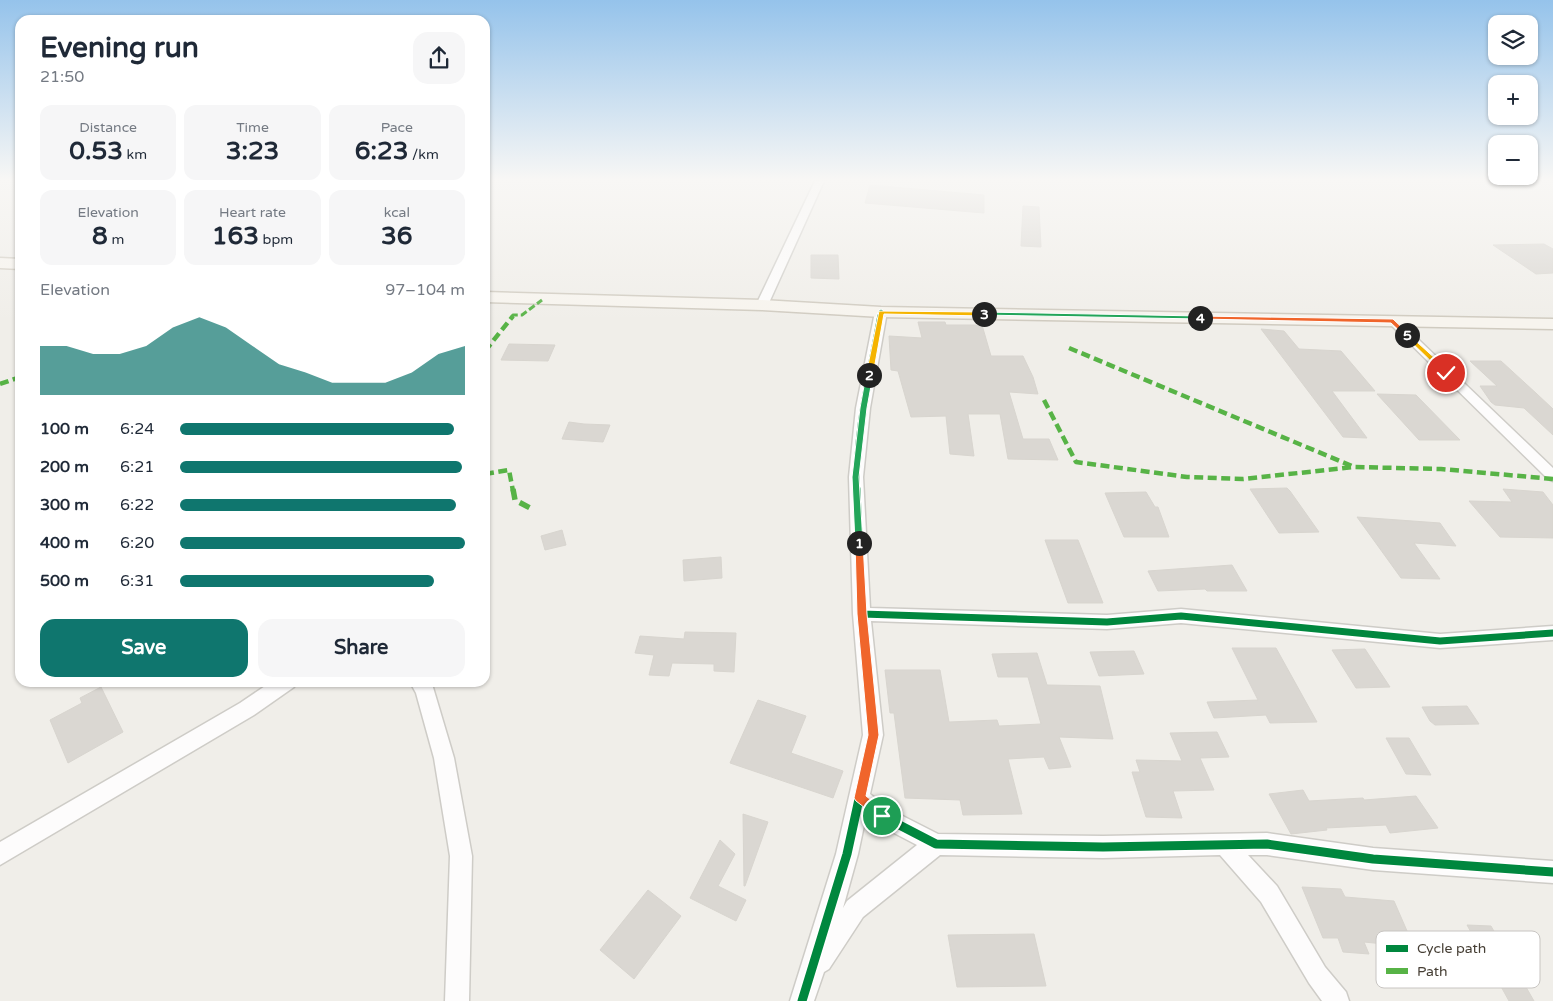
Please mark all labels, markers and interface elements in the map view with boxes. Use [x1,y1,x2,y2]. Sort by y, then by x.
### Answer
map controls [1488,15,1538,185]
button: layers [1488,15,1538,65]
text: Evening run [40,31,199,65]
button: share [413,32,465,84]
text: 21:50 [40,67,84,87]
button: + [1488,75,1538,125]
text: Distance [79,119,137,136]
text: Time [236,119,269,136]
text: Pace [381,119,413,136]
button: − [1488,135,1538,185]
text: 0.53 [69,136,123,166]
text: 3:23 [226,136,279,166]
text: 6:23 [355,136,408,166]
text: km [123,146,147,163]
text: /km [408,146,439,163]
text: Elevation [78,204,139,221]
text: Heart rate [219,204,286,221]
text: kcal [384,204,410,221]
text: 8 [92,221,108,251]
text: 163 [212,221,259,251]
text: 36 [381,221,413,251]
text: m [108,231,124,248]
text: bpm [259,231,293,248]
text: Elevation [40,280,110,300]
text: 97–104 m [385,280,465,300]
pin: 3 [972,302,996,326]
text: 3 [980,306,989,323]
pin: 4 [1188,306,1212,330]
text: 4 [1196,310,1205,327]
pin: 5 [1394,322,1420,348]
text: 5 [1403,327,1412,344]
pin [1425,352,1467,394]
icon: check [1432,359,1460,387]
pin: 2 [856,362,882,388]
text: 2 [865,367,874,384]
text: 100 m [40,419,89,439]
text: 6:24 [120,419,154,439]
text: 200 m [40,457,89,477]
text: 6:21 [120,457,154,477]
text: 300 m [40,495,89,515]
text: 6:22 [120,495,154,515]
pin: 1 [846,530,872,556]
text: 400 m [40,533,89,553]
text: 6:20 [120,533,154,553]
text: 1 [855,535,864,552]
text: 500 m [40,571,89,591]
text: 6:31 [120,571,154,591]
button: Save [40,619,248,677]
button: Share [258,619,465,677]
pin [861,795,903,837]
icon: arrive [868,802,896,830]
legend [1376,931,1540,988]
text: Cycle path [1417,940,1486,957]
text: Path [1417,963,1448,980]

